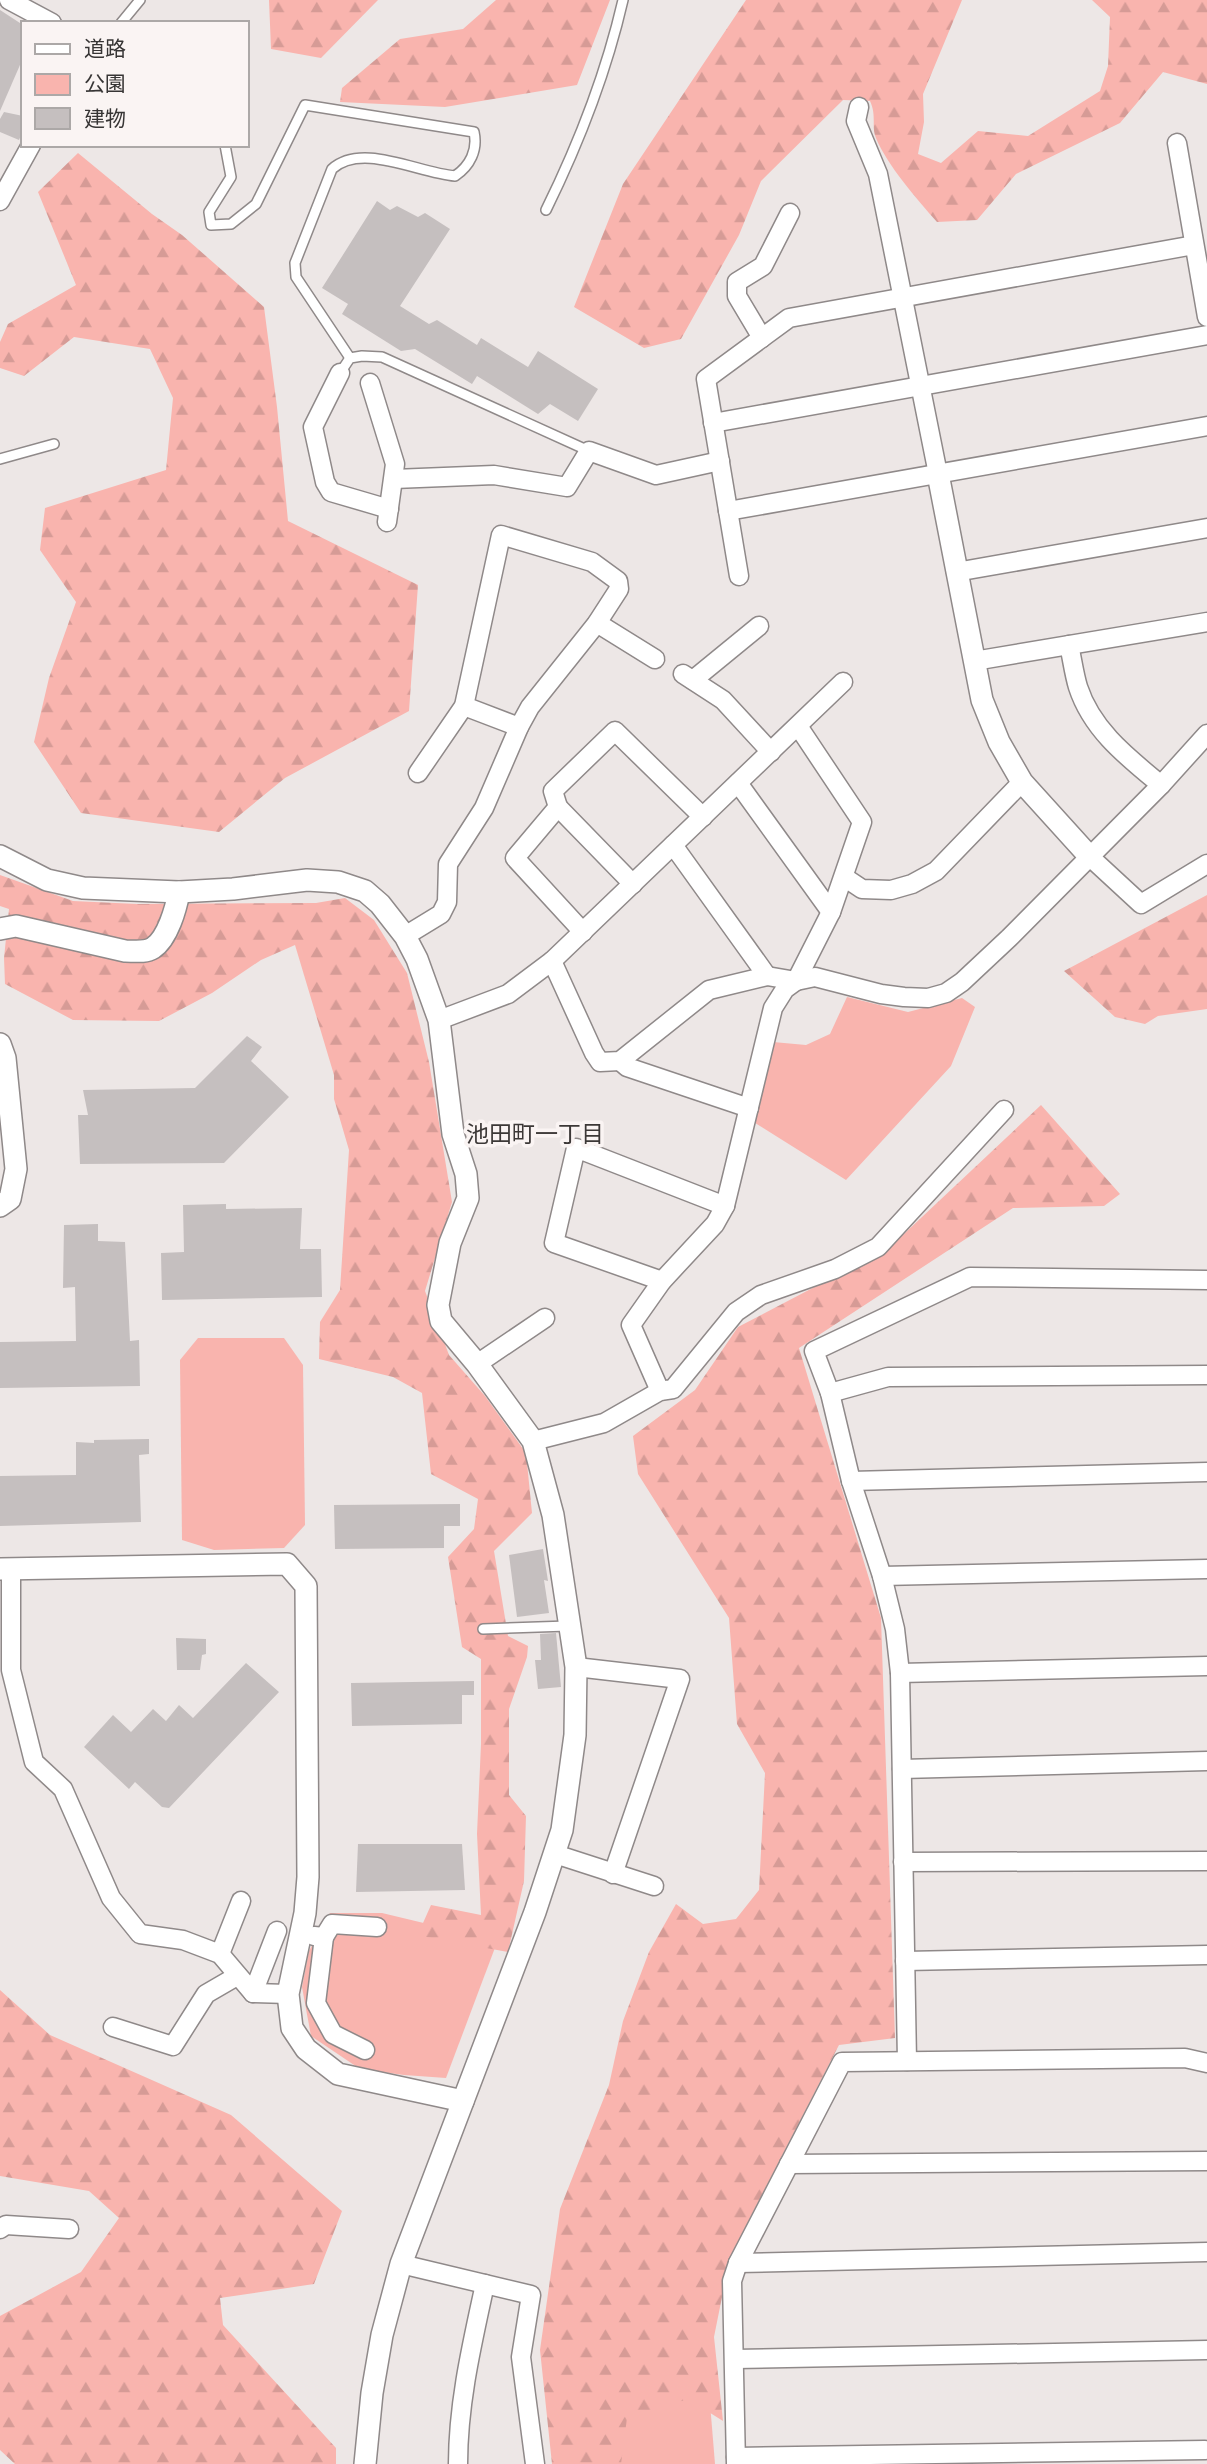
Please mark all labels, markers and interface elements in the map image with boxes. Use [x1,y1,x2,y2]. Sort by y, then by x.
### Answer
legend [21,21,248,147]
text: 道路 [84,38,126,60]
text: 公園 [84,74,126,95]
text: 建物 [84,108,126,130]
district label: 池田町一丁目 [466,1122,604,1147]

